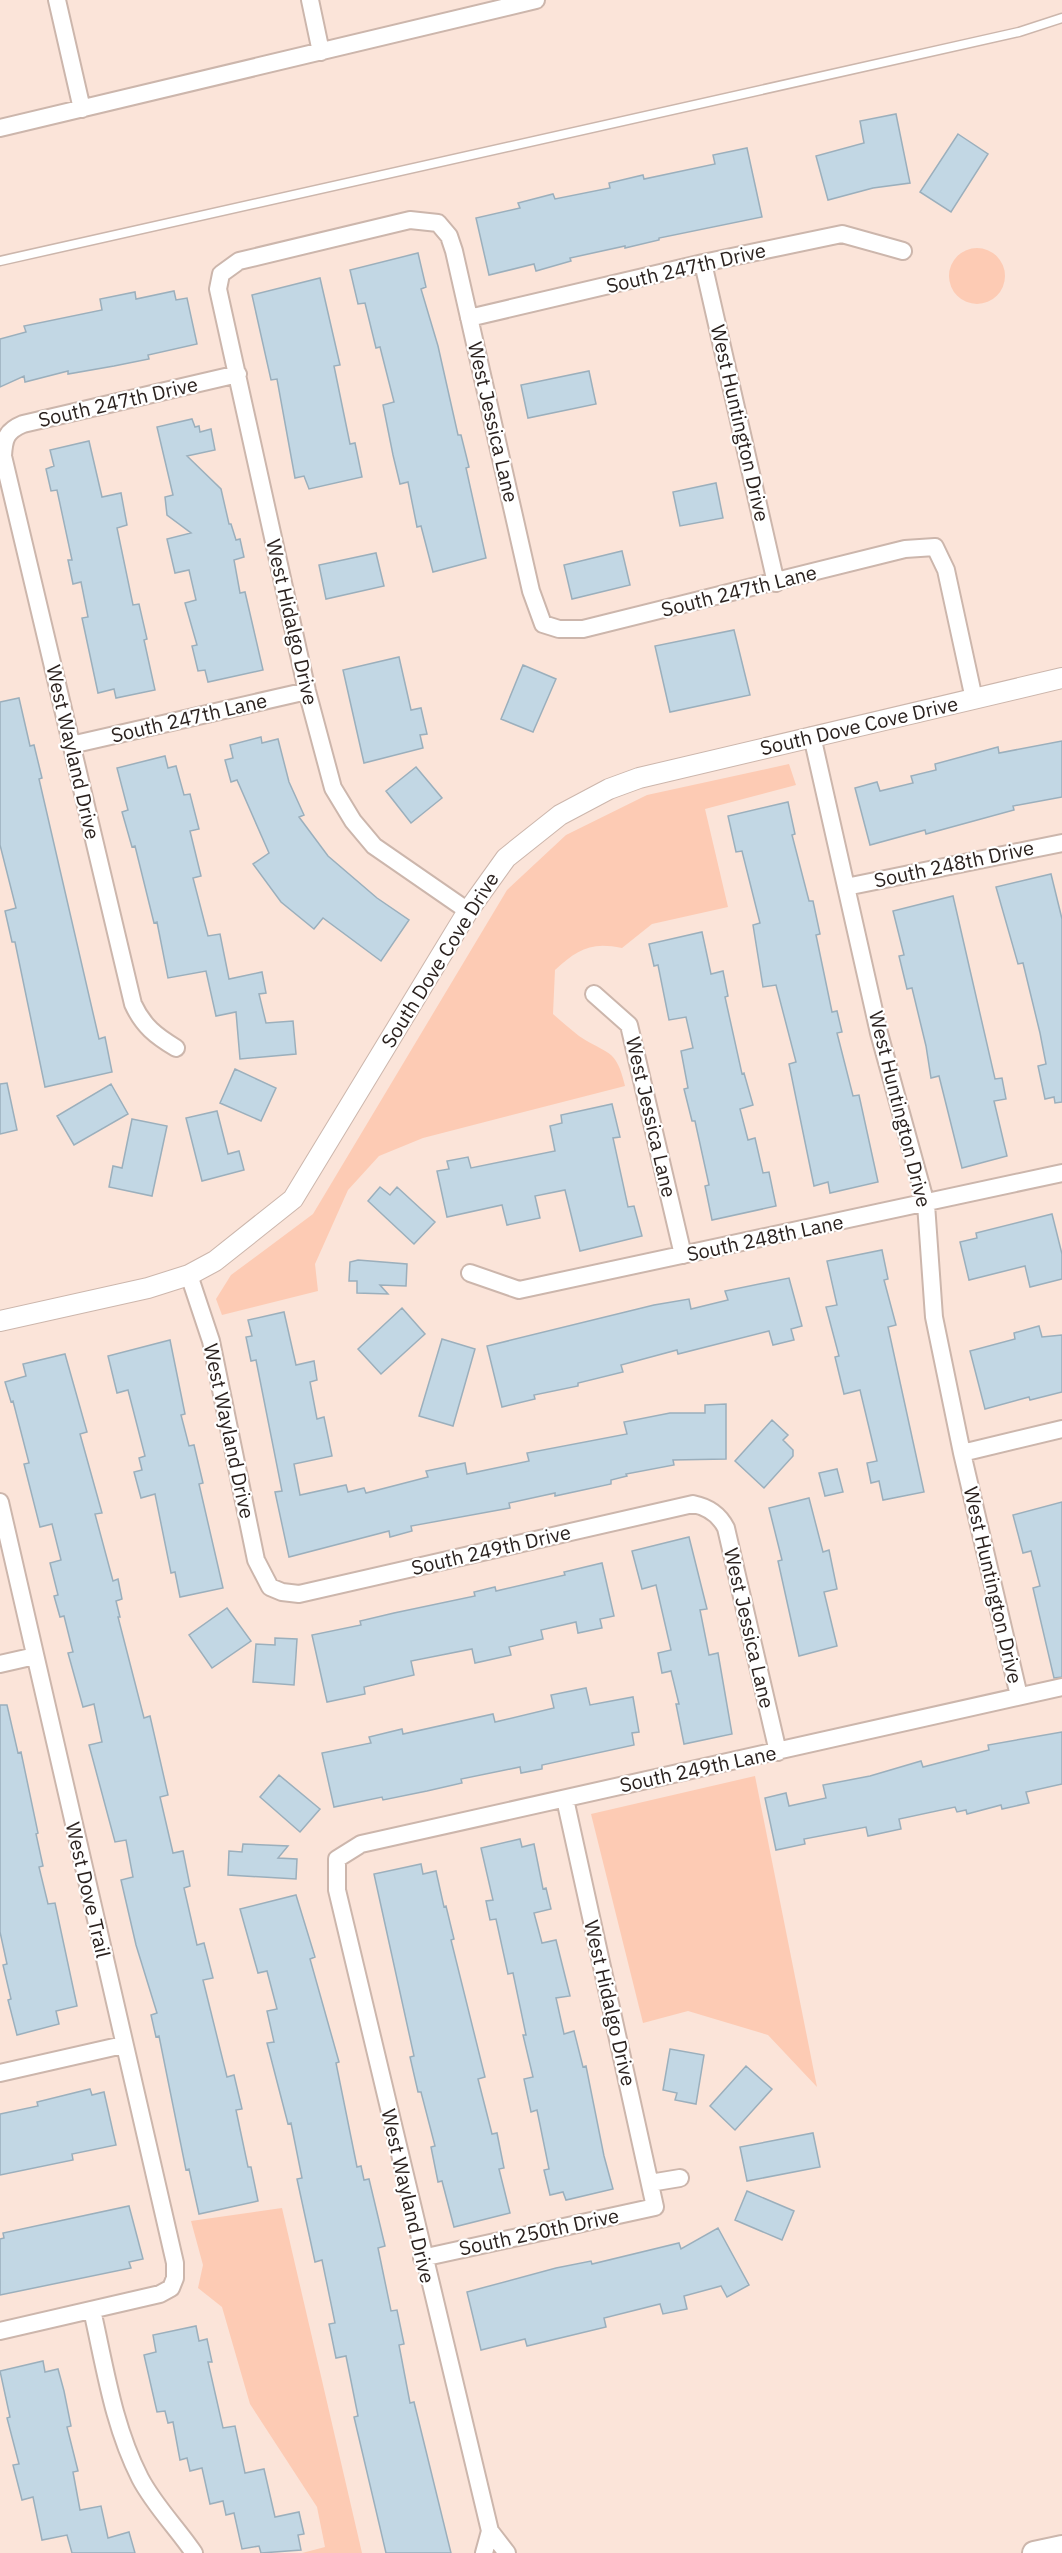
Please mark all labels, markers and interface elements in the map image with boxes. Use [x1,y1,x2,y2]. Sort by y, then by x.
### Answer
street label: South 247th Drive [604,236,768,299]
street label: West Huntington Drive [705,322,776,524]
street label: West Jessica Lane [462,339,525,505]
street label: South 247th Drive [36,370,200,433]
street label: West Hidalgo Drive [260,536,325,708]
street label: South 247th Lane [658,558,819,623]
street label: West Wayland Drive [40,662,107,842]
street label: South 247th Lane [108,686,270,749]
street label: South Dove Cove Drive [757,690,961,761]
street label: South 248th Drive [871,833,1036,894]
street label: South Dove Cove Drive [375,867,505,1053]
street label: West Huntington Drive [863,1008,938,1210]
street label: West Jessica Lane [620,1034,683,1200]
street label: South 248th Lane [684,1208,846,1267]
street label: West Wayland Drive [198,1341,261,1521]
street label: West Huntington Drive [958,1484,1029,1686]
street label: South 249th Drive [409,1518,573,1581]
street label: West Jessica Lane [718,1545,781,1711]
street label: South 249th Lane [617,1739,779,1798]
street label: West Dove Trail [60,1819,117,1960]
street label: West Hidalgo Drive [578,1917,643,2089]
street label: West Wayland Drive [375,2106,442,2286]
street label: South 250th Drive [456,2201,621,2262]

